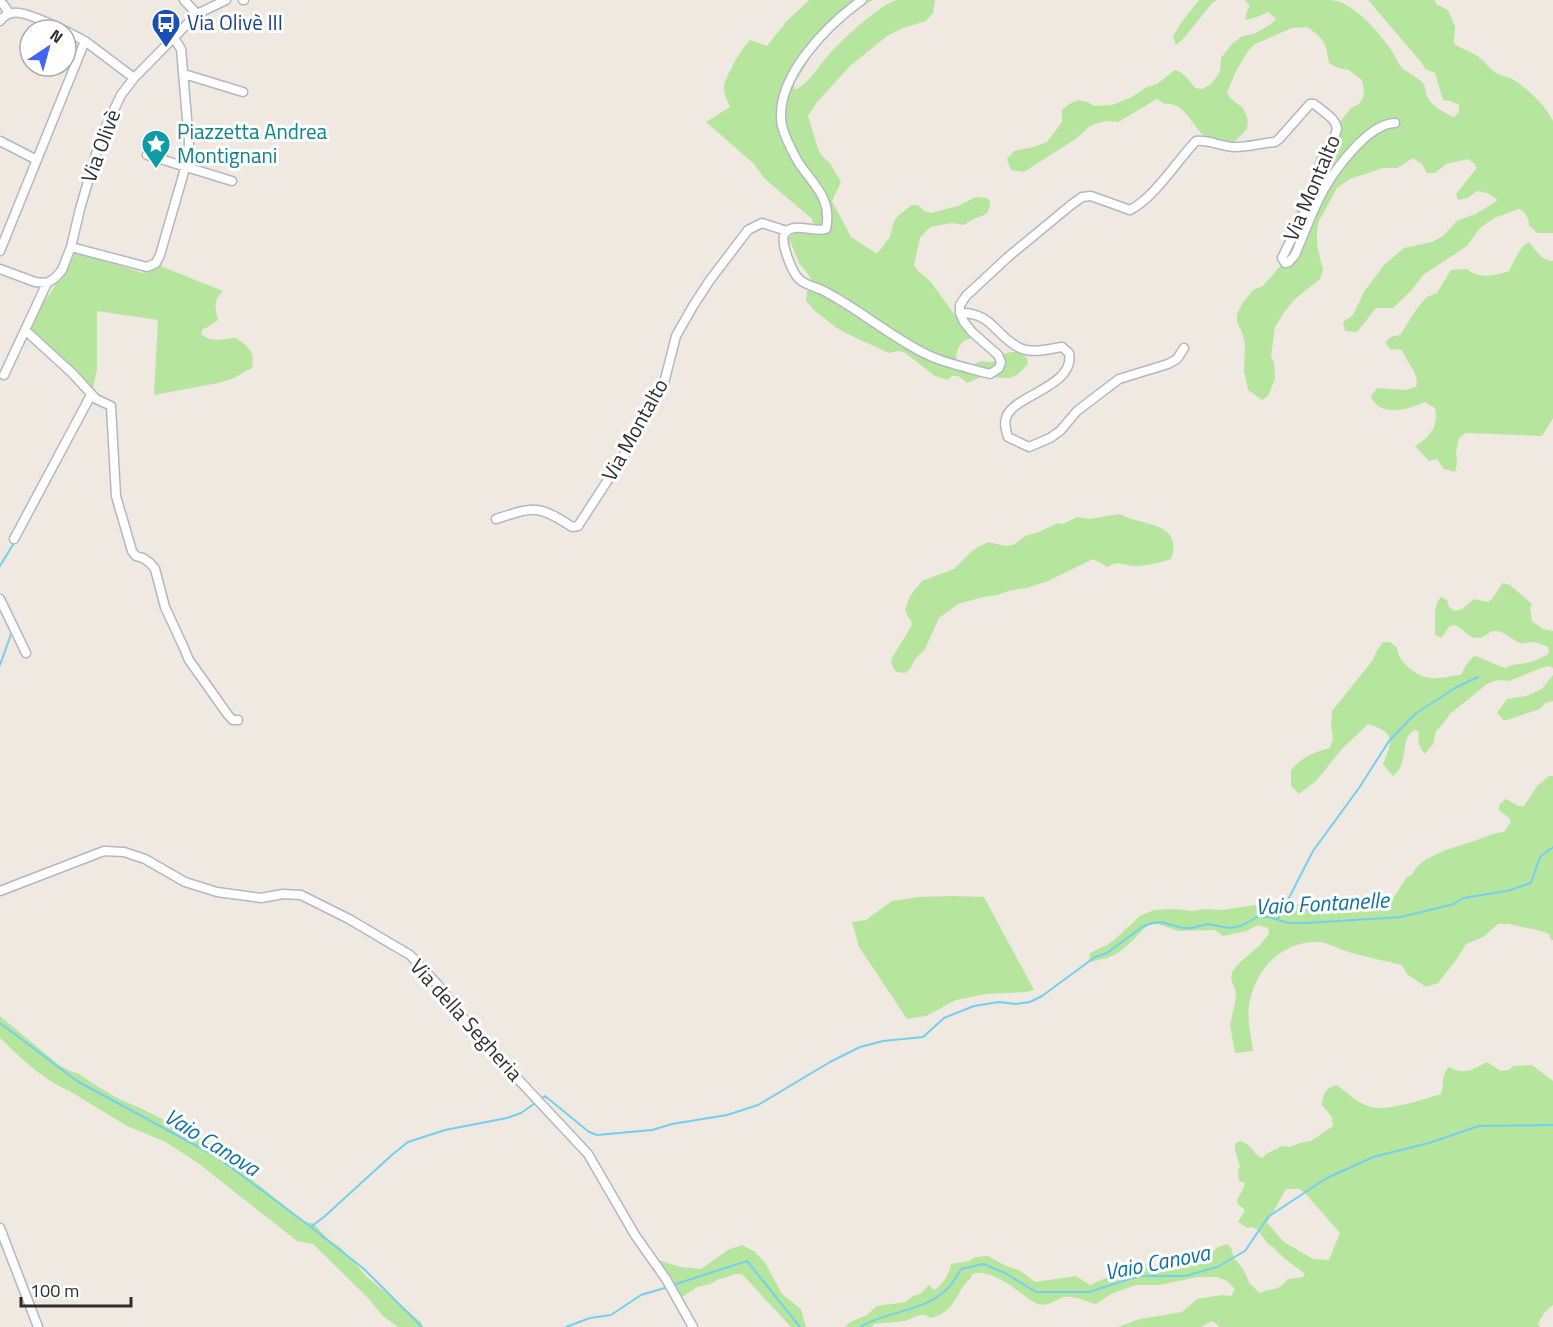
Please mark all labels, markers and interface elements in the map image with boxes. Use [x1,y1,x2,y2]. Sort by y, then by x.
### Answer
place label: Via Olivè III [187,6,283,38]
bus stop icon: Via Olivè III [150,7,182,49]
north arrow [18,18,78,78]
text: N [45,23,68,49]
street label: Via Olivè [72,105,128,187]
place label: Piazzetta Andrea Montignani [177,115,328,171]
place icon: Piazzetta Andrea Montignani [140,128,172,170]
street label: Via Montalto [1274,129,1348,246]
street label: Via Montalto [593,372,676,487]
water label: Vaio Fontanelle [1255,882,1391,923]
street label: Via della Segheria [403,951,531,1088]
water label: Vaio Canova [158,1099,268,1186]
water label: Vaio Canova [1101,1235,1215,1289]
scale bar [21,1270,130,1308]
text: 100 m [30,1277,79,1304]

